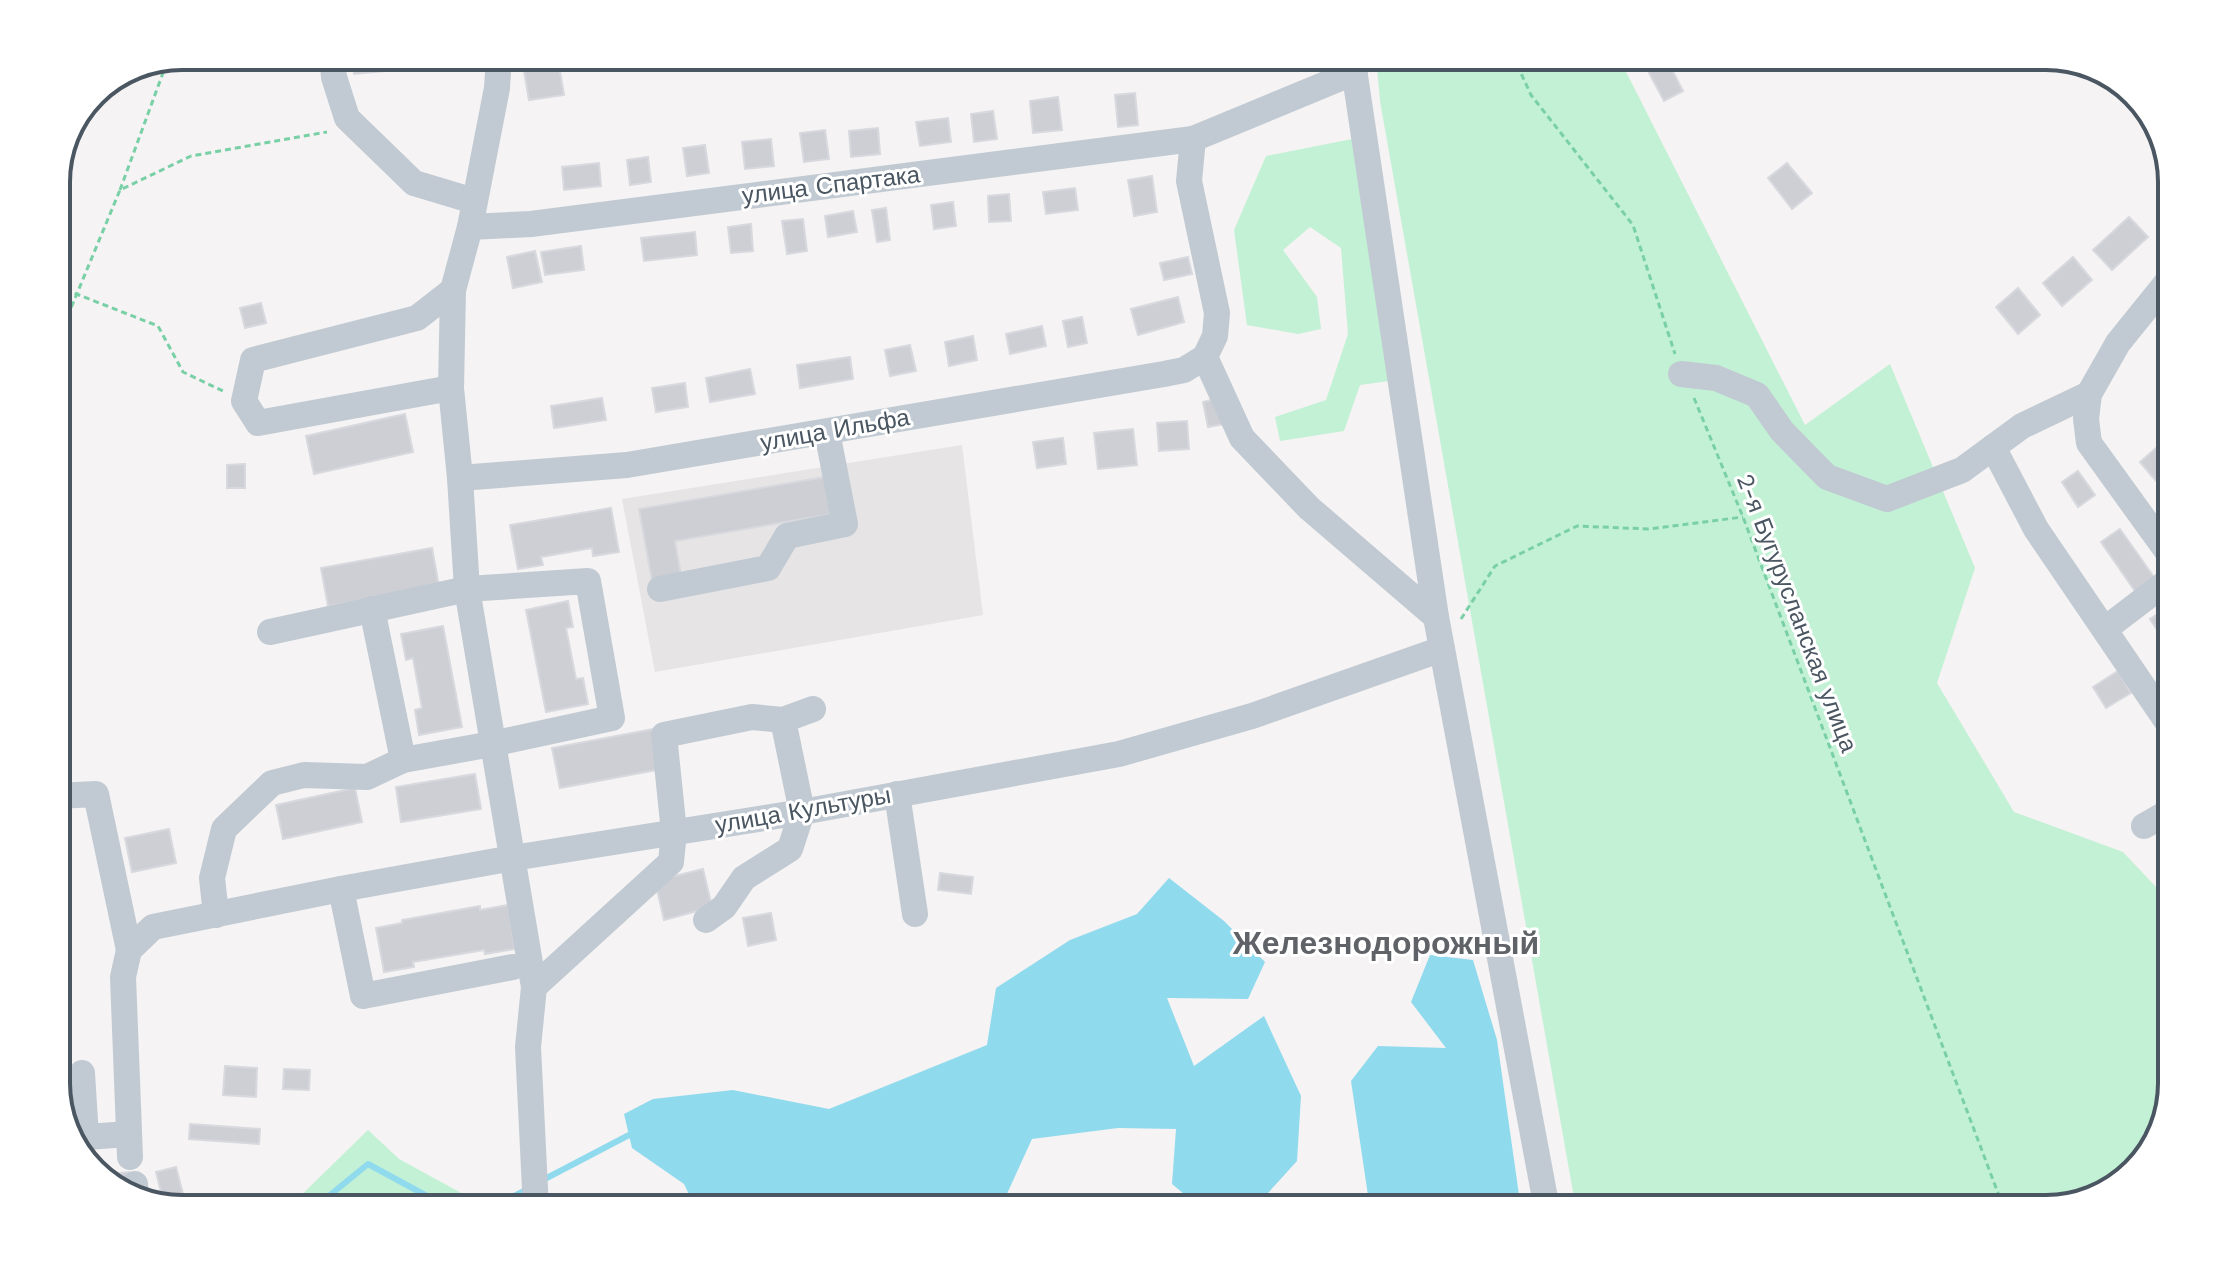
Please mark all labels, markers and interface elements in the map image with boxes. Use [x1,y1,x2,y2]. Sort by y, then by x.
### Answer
street label: улица Спартака [740,160,922,210]
street label: улица Ильфа [758,403,912,457]
street label: 2-я Бугурусланская улица [1731,470,1863,757]
street label: улица Культуры [713,781,893,839]
district label: Железнодорожный [1232,924,1539,962]

